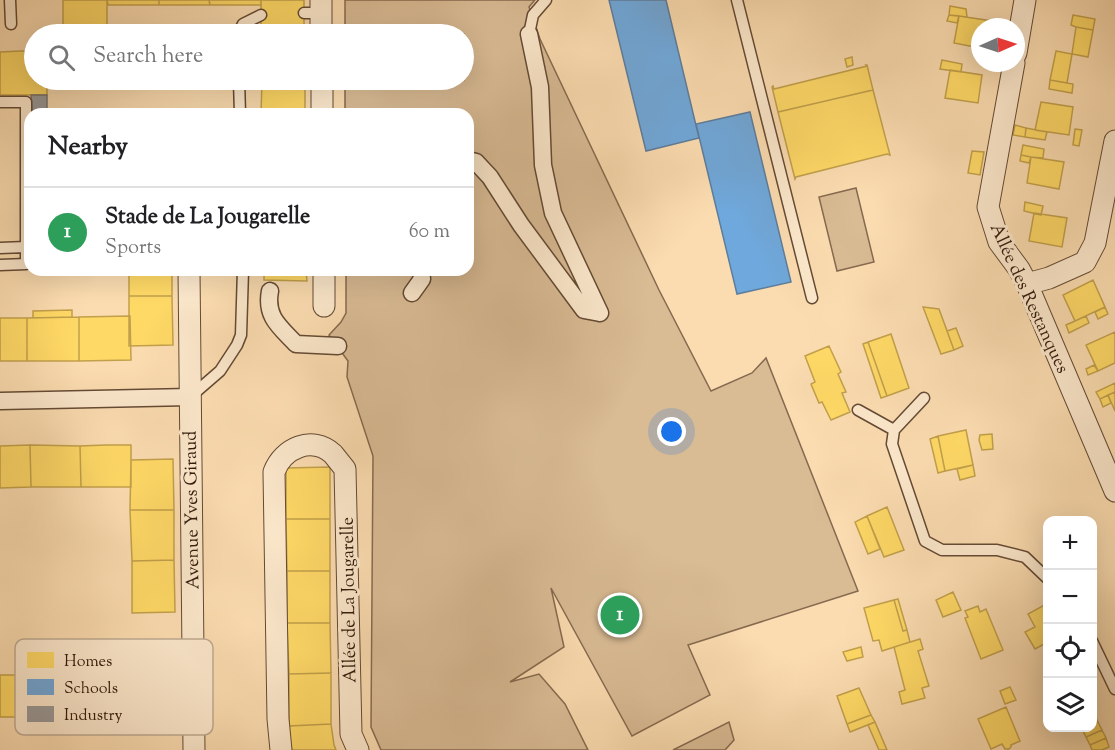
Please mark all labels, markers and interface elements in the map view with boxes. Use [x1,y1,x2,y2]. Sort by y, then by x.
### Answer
north arrow [971,18,1025,72]
search box [24,24,474,90]
icon: search [45,41,78,74]
text: Search here [93,41,203,73]
text: Nearby [48,129,128,166]
text: Stade de La Jougarelle [105,202,310,234]
text: 1 [64,218,71,247]
text: 60 m [409,218,450,247]
street label: Allée des Restanques [982,220,1074,378]
text: Sports [105,234,161,263]
your location [657,417,686,446]
street label: Avenue Yves Giraud [179,430,207,590]
map controls [1043,516,1097,732]
button: + [1043,516,1097,570]
street label: Allée de La Jougarelle [336,517,364,683]
button: − [1043,570,1097,624]
pin: 1 [600,592,640,638]
button: locate [1043,624,1097,678]
legend [15,639,213,735]
text: Homes [64,651,112,674]
text: Schools [64,678,118,701]
button: layers [1043,678,1097,732]
text: Industry [64,705,122,728]

